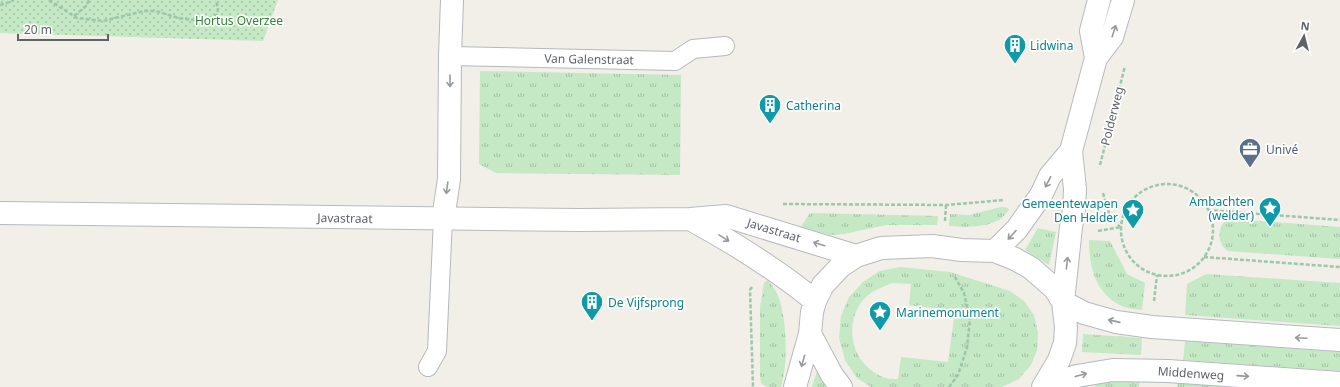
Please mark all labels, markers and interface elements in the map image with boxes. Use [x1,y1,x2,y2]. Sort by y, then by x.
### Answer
park label: Hortus Overzee [195,12,283,29]
scale bar [18,16,108,42]
north arrow [1284,16,1324,56]
text: N [1300,18,1311,34]
text: 20 m [24,21,52,38]
one-way arrow [1110,25,1118,37]
building icon: Lidwina [1002,32,1028,65]
place label: Lidwina [1030,37,1073,54]
street label: Van Galenstraat [544,50,635,68]
one-way arrow [446,74,454,87]
street label: Polderweg [1096,85,1128,147]
building icon: Catherina [757,92,783,125]
place label: Catherina [786,97,841,114]
office icon: Univé [1237,136,1263,169]
place label: Univé [1266,141,1298,158]
one-way arrow [1043,176,1051,188]
one-way arrow [443,181,451,194]
place label: Ambachten (welder) [1189,193,1254,224]
place label: Gemeentewapen Den Helder [1022,195,1118,226]
place icon: Ambachten (welder) [1257,195,1283,228]
place icon: Gemeentewapen Den Helder [1120,197,1146,230]
street label: Javastraat [316,209,374,227]
street label: Javastraat [744,213,804,246]
one-way arrow [1008,229,1017,239]
one-way arrow [718,235,730,243]
one-way arrow [813,240,826,247]
one-way arrow [1063,257,1070,270]
building icon: De Vijfsprong [579,289,605,322]
place label: De Vijfsprong [608,294,684,311]
place icon: Marinemonument [867,299,893,332]
place label: Marinemonument [896,304,1000,321]
one-way arrow [1108,316,1121,324]
one-way arrow [1295,334,1308,341]
one-way arrow [799,354,806,367]
street label: Middenweg [1157,362,1225,384]
one-way arrow [1074,371,1087,379]
one-way arrow [1236,373,1249,380]

